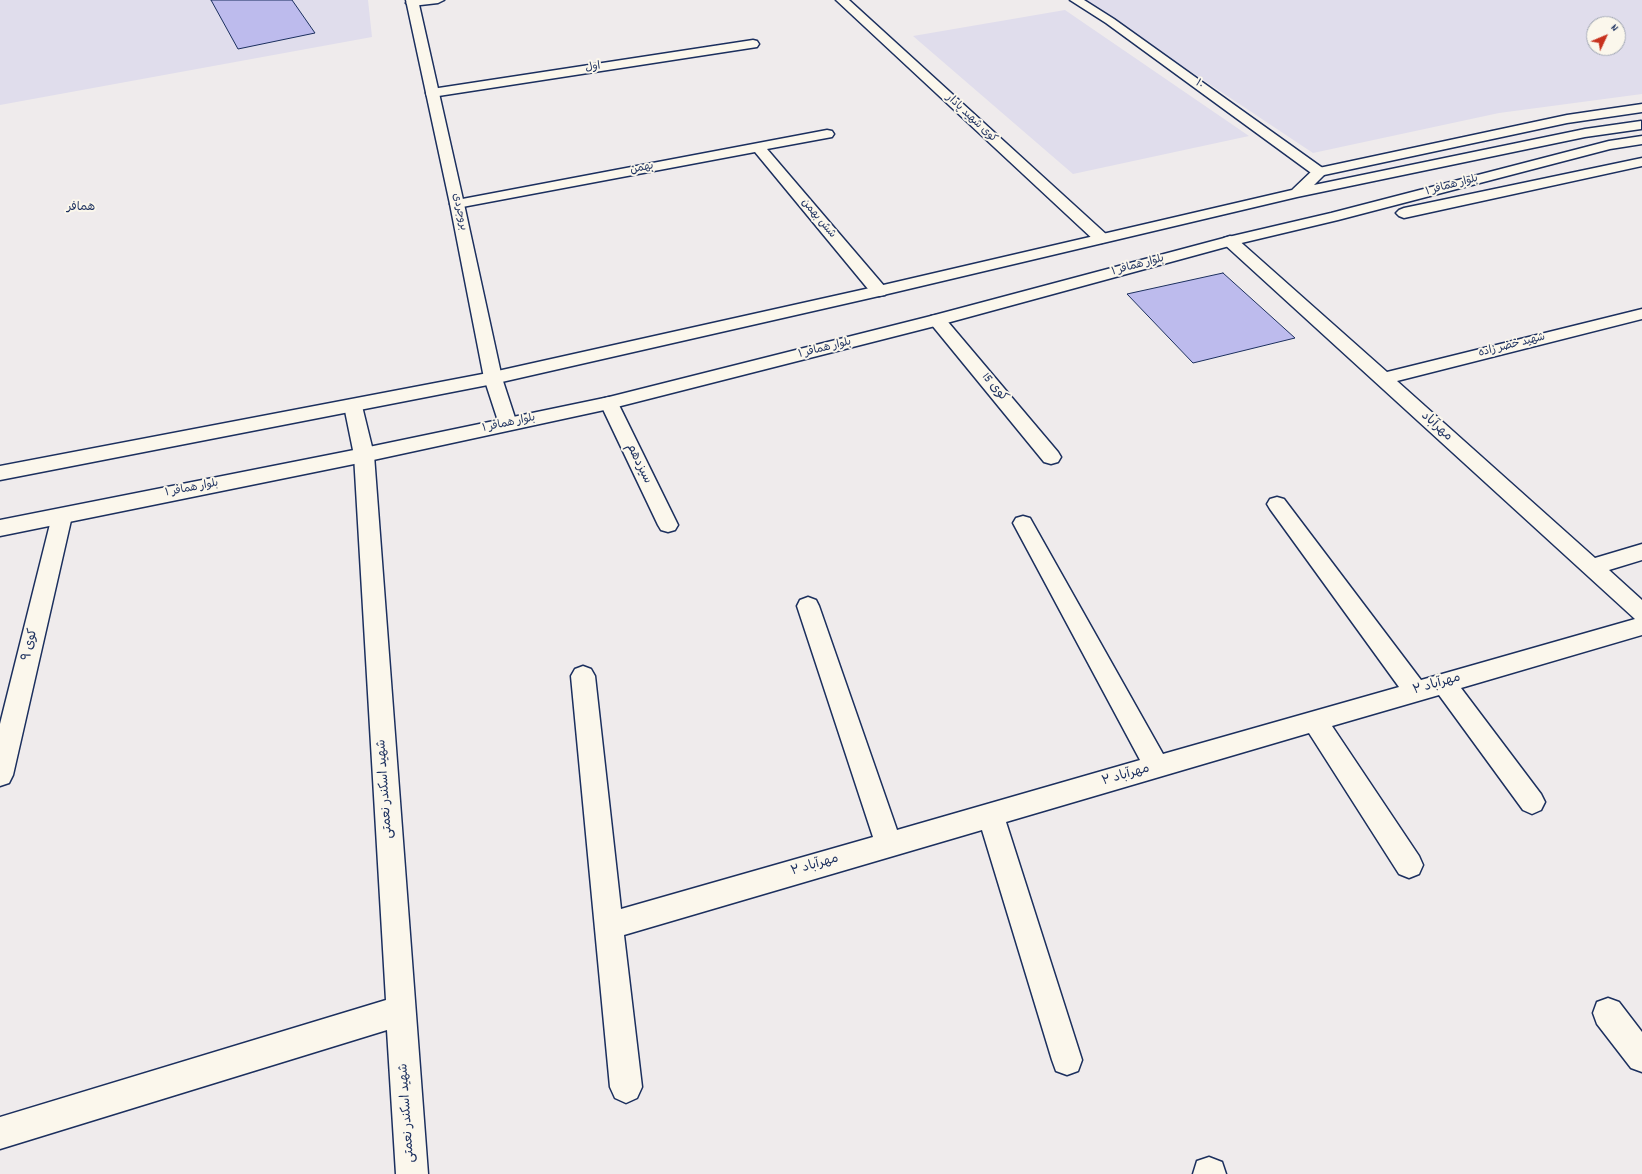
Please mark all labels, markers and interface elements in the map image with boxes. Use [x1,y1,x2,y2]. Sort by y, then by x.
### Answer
north arrow [1586,16,1626,56]
text: N [1606,21,1622,36]
street label: اول [584,60,602,76]
street label: ۱۰ [1192,77,1206,93]
street label: کوی شهید پادار [943,92,999,146]
street label: بهمن [629,160,655,178]
street label: بلوار همافر ۱ [1424,173,1480,199]
street label: بروجردی [449,192,469,232]
street label: شش بهمن [798,197,838,241]
district label: همافر [67,201,95,215]
street label: بلوار همافر ۱ [1110,253,1166,279]
street label: شهید خضر زاده [1477,331,1547,361]
street label: بلوار همافر ۱ [797,336,853,362]
street label: کوی 15 [977,370,1011,406]
street label: مهرآباد [1417,409,1455,445]
street label: بلوار همافر ۱ [481,412,537,436]
street label: سیزدهم [622,441,654,487]
street label: بلوار همافر ۱ [164,477,220,501]
street label: کوی ۹ [20,627,42,663]
street label: مهرآباد ۲ [1411,671,1463,699]
street label: شهید اسکندر نعمتی [375,739,397,839]
street label: مهرآباد ۲ [1100,762,1152,790]
street label: مهرآباد ۲ [789,852,841,880]
street label: شهید اسکندر نعمتی [397,1063,419,1163]

